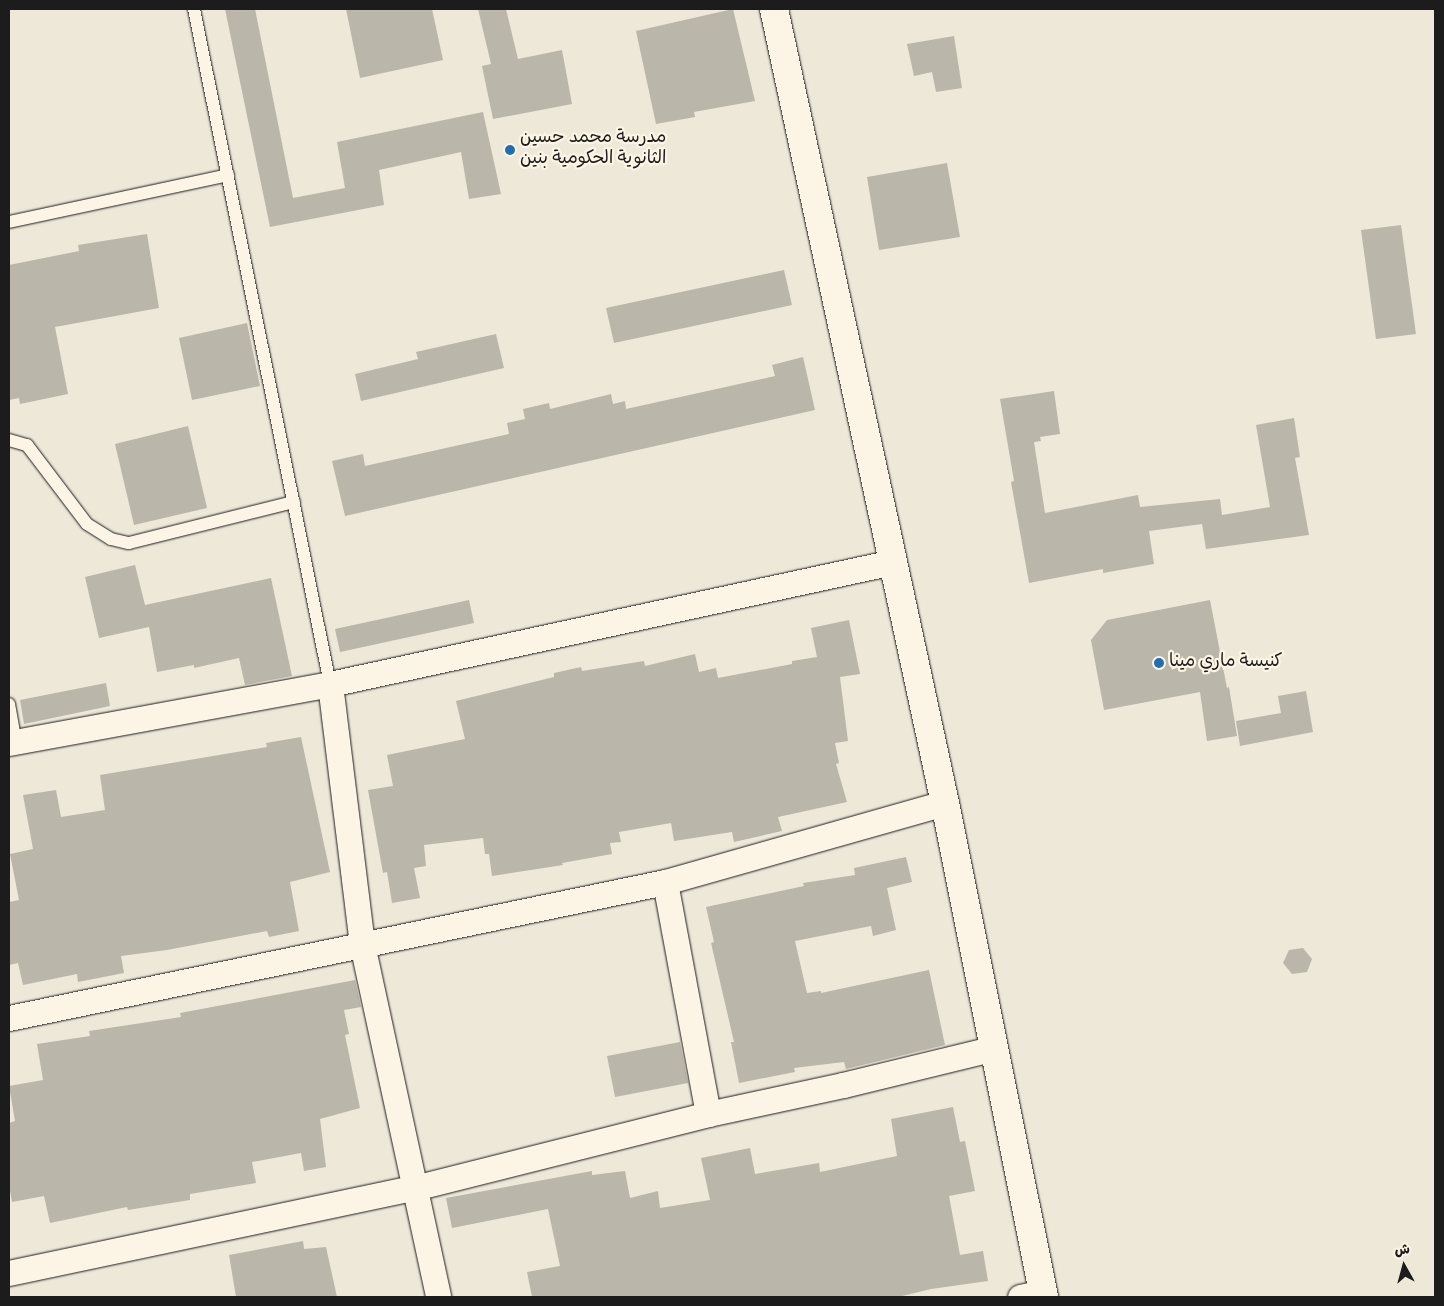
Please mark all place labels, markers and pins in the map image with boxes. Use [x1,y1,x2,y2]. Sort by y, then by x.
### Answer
place label: مدرسة محمد حسين الثانوية الحكومية بنين [520,129,666,172]
marker: مدرسة محمد حسين الثانوية الحكومية بنين [504,144,516,156]
place label: كنيسة ماري مينا [1169,652,1283,674]
marker: كنيسة ماري مينا [1153,657,1165,669]

